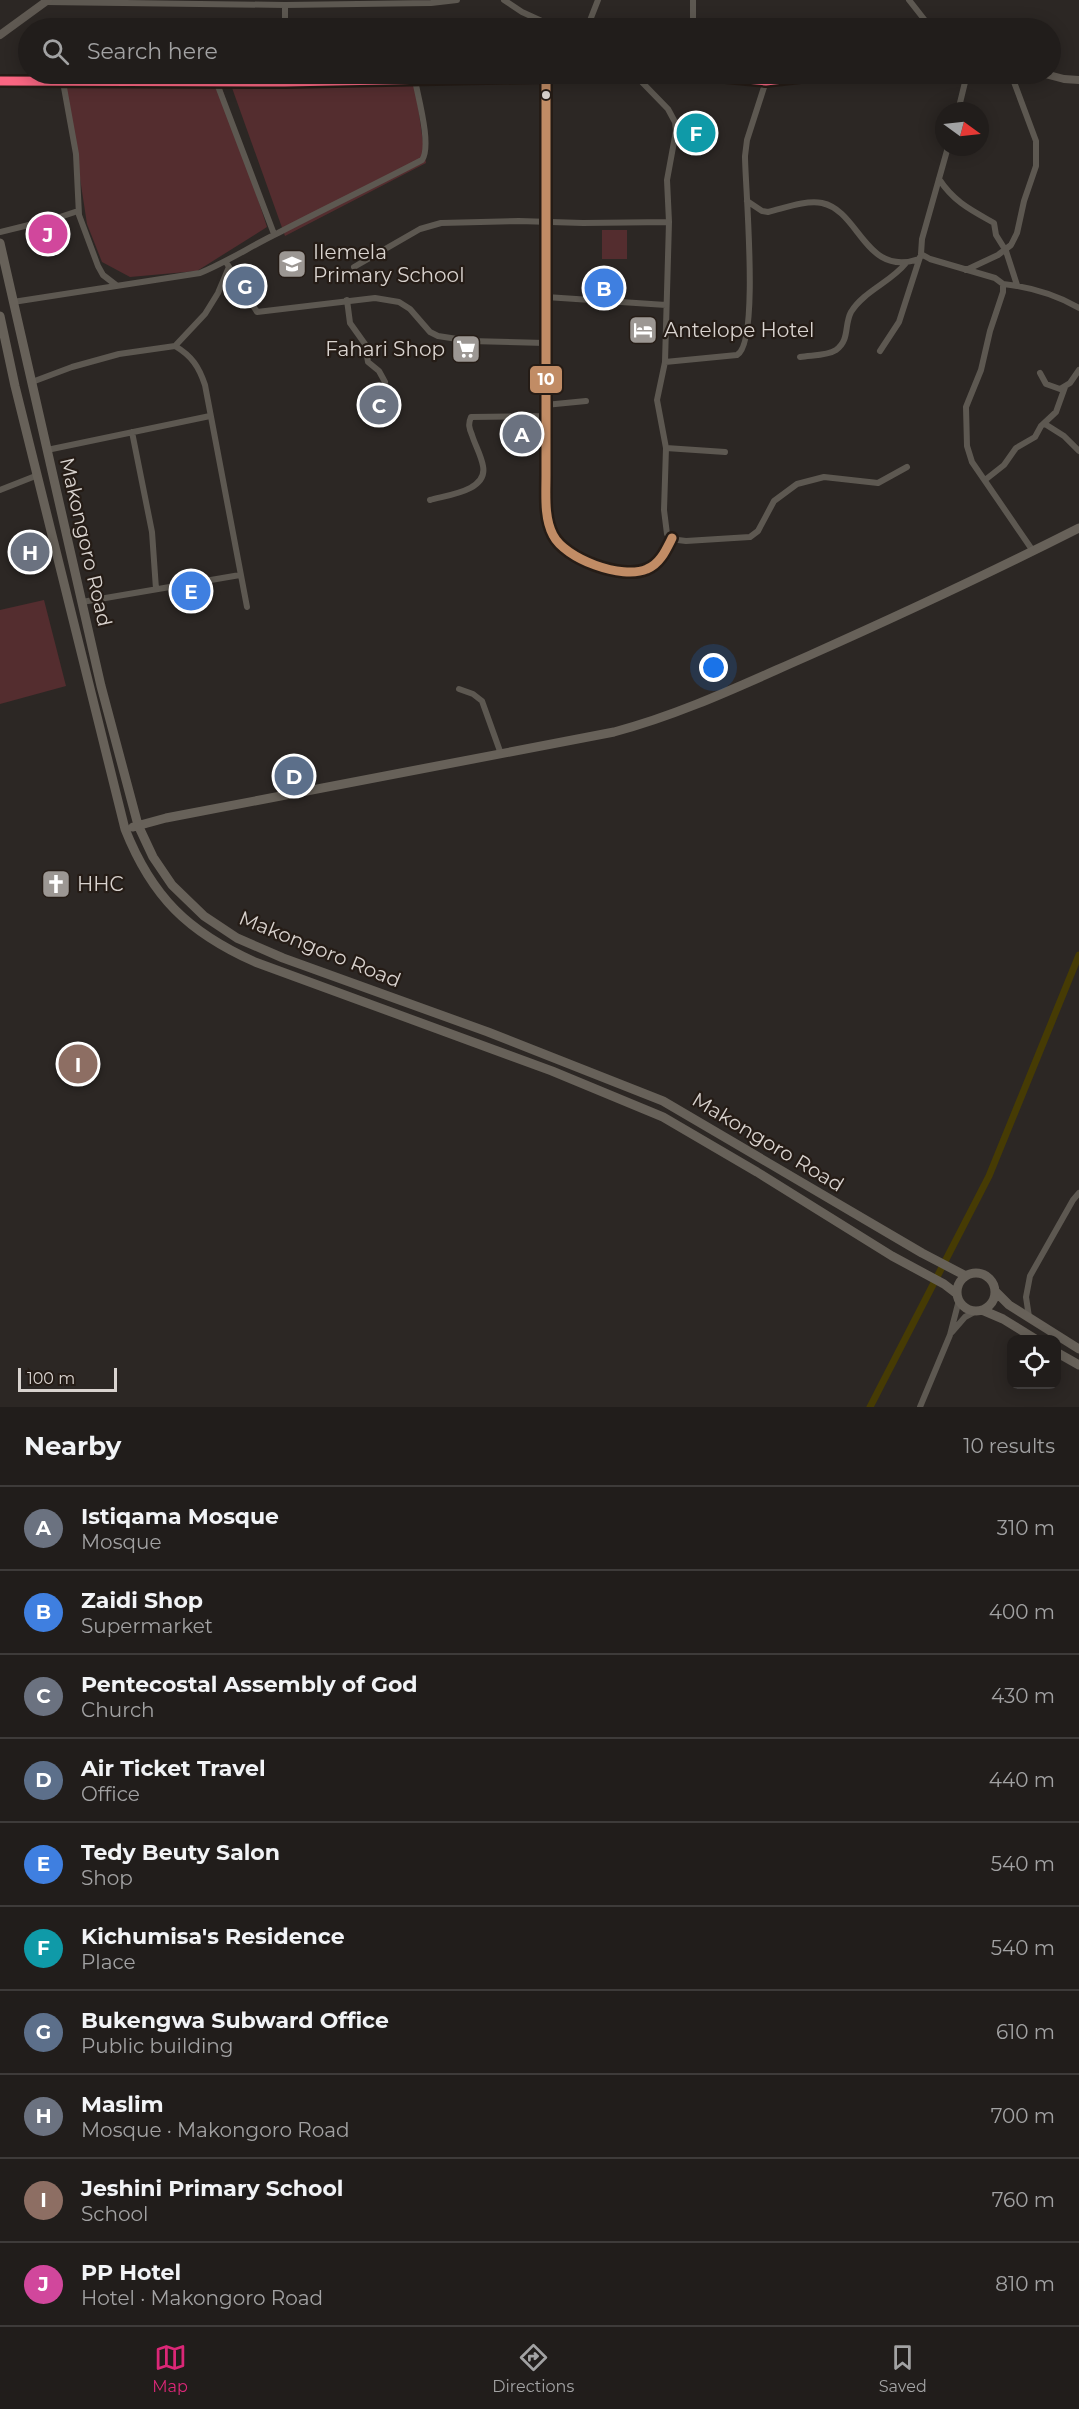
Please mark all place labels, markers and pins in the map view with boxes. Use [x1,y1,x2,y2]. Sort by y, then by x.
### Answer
unlabelled marker [540,89,552,101]
pin: F [676,110,716,156]
pin: J [28,212,68,256]
place label: Ilemela Primary School [313,240,465,287]
school or university icon: Ilemela Primary School [276,248,308,280]
pin: G [226,264,264,308]
pin: B [584,266,624,310]
hotel icon: Antelope Hotel [627,314,659,346]
place label: Antelope Hotel [664,318,815,342]
supermarket icon: Fahari Shop [450,333,482,365]
place label: Fahari Shop [325,337,445,361]
pin: C [360,382,398,428]
pin: A [502,412,542,456]
pin: H [10,530,50,574]
pin: E [172,568,210,614]
pin: D [274,754,314,798]
church icon: HHC [40,868,72,900]
place label: HHC [77,872,124,896]
pin: I [58,1042,98,1086]

